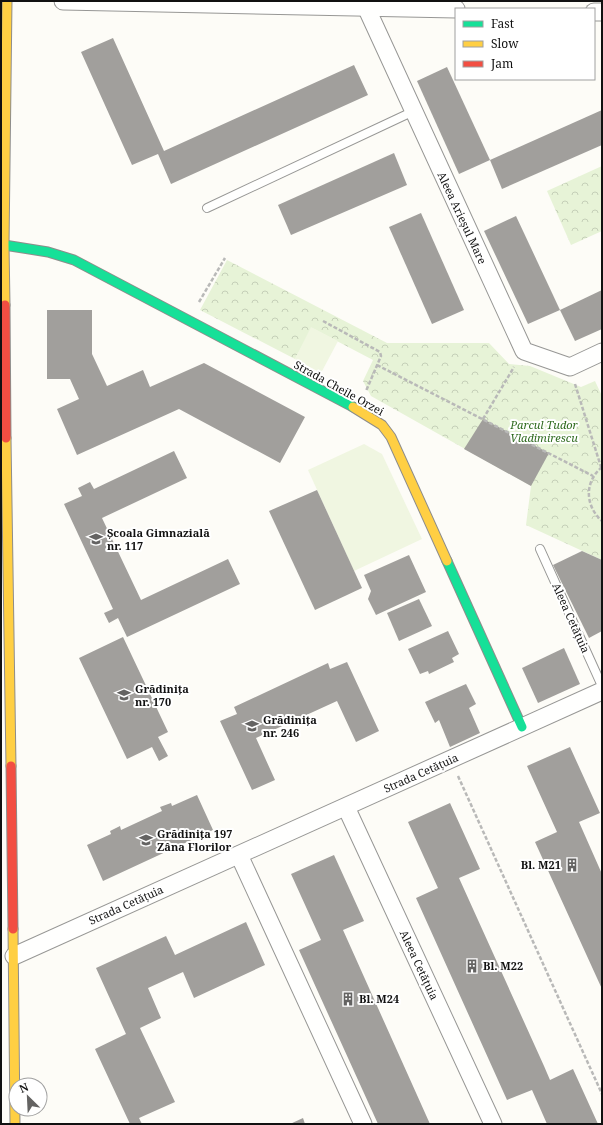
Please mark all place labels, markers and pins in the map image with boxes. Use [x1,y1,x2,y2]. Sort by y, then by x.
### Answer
place label: Școala Gimnazială nr. 117 [107,525,210,553]
school or university icon: Școala Gimnazială nr. 117 [88,531,104,547]
place label: Grădinița nr. 170 [135,681,189,709]
school or university icon: Grădinița nr. 170 [116,687,132,703]
place label: Grădinița nr. 246 [263,712,317,740]
school or university icon: Grădinița nr. 246 [244,718,260,734]
place label: Grădinița 197 Zâna Florilor [157,826,232,854]
school or university icon: Grădinița 197 Zâna Florilor [138,832,154,848]
place label: Bl. M21 [521,857,561,872]
building icon: Bl. M21 [564,857,580,873]
building icon: Bl. M22 [464,958,480,974]
place label: Bl. M22 [483,958,523,973]
building icon: Bl. M24 [340,991,356,1007]
place label: Bl. M24 [359,991,399,1006]

